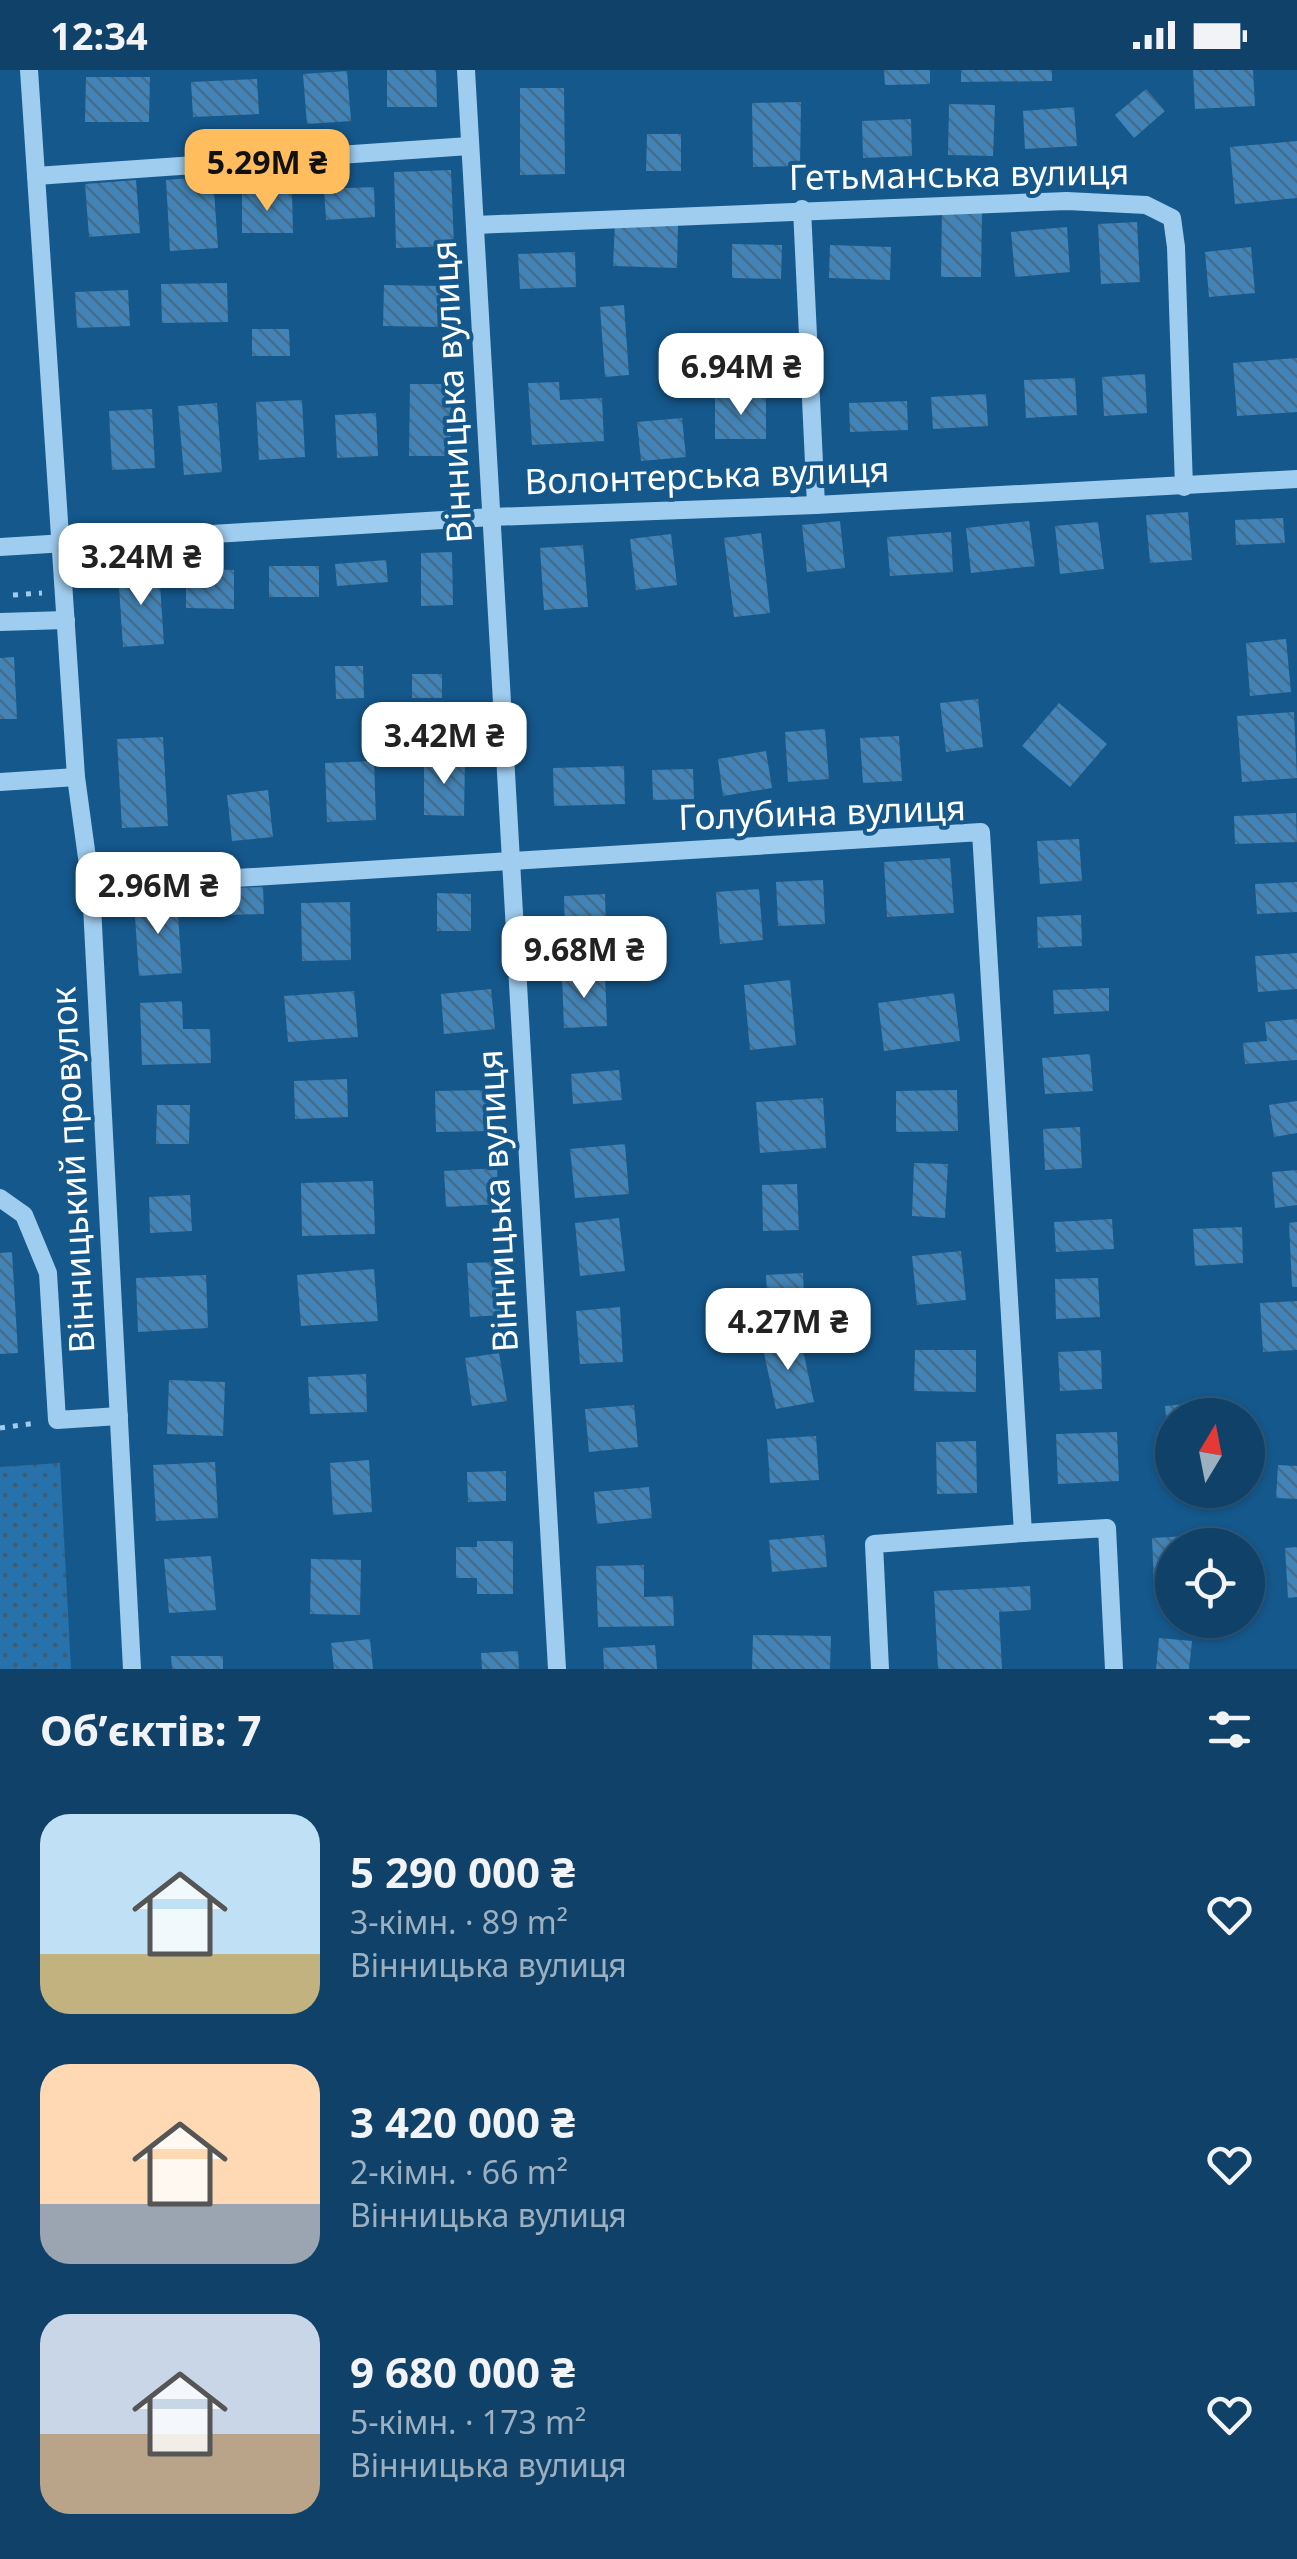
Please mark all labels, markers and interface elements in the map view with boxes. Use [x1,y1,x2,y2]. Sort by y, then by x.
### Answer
text: 12:34 [50,9,148,61]
pin: 5.29M ₴ [175,129,359,214]
text: 5.29M ₴ [207,140,327,183]
street label: Гетьманська вулиця [788,147,1130,200]
street label: Вінницька вулиця [419,240,482,544]
pin: 6.94M ₴ [649,333,833,418]
text: 6.94M ₴ [681,344,801,387]
street label: Волонтерська вулиця [524,445,890,504]
pin: 3.24M ₴ [49,523,233,608]
text: 3.24M ₴ [81,534,201,577]
pin: 3.42M ₴ [352,702,536,787]
text: 3.42M ₴ [384,713,504,756]
street label: Голубина вулиця [677,783,966,840]
pin: 2.96M ₴ [66,852,250,937]
text: 2.96M ₴ [98,863,218,906]
pin: 9.68M ₴ [492,916,676,1001]
text: 9.68M ₴ [524,927,644,970]
street label: Вінницький провулок [38,985,105,1354]
street label: Вінницька вулиця [465,1049,528,1353]
pin: 4.27M ₴ [696,1288,880,1373]
text: 4.27M ₴ [728,1299,848,1342]
north arrow [1155,1398,1265,1508]
map controls [1155,1398,1265,1638]
button: locate [1155,1528,1265,1638]
text: Об’єктів: 7 [40,1701,262,1758]
icon: filters [1202,1702,1257,1757]
text: 5 290 000 ₴ [350,1843,575,1900]
icon: home [120,1854,240,1974]
icon: heart [1202,1887,1257,1942]
text: 3-кімн. · 89 m² [350,1900,568,1943]
text: Вінницька вулиця [350,1943,627,1986]
text: 3 420 000 ₴ [350,2093,575,2150]
icon: home [120,2104,240,2224]
icon: heart [1202,2137,1257,2192]
text: 2-кімн. · 66 m² [350,2150,568,2193]
text: Вінницька вулиця [350,2193,627,2236]
text: 9 680 000 ₴ [350,2343,575,2400]
icon: home [120,2354,240,2474]
icon: heart [1202,2387,1257,2442]
text: 5-кімн. · 173 m² [350,2400,586,2443]
text: Вінницька вулиця [350,2443,627,2486]

